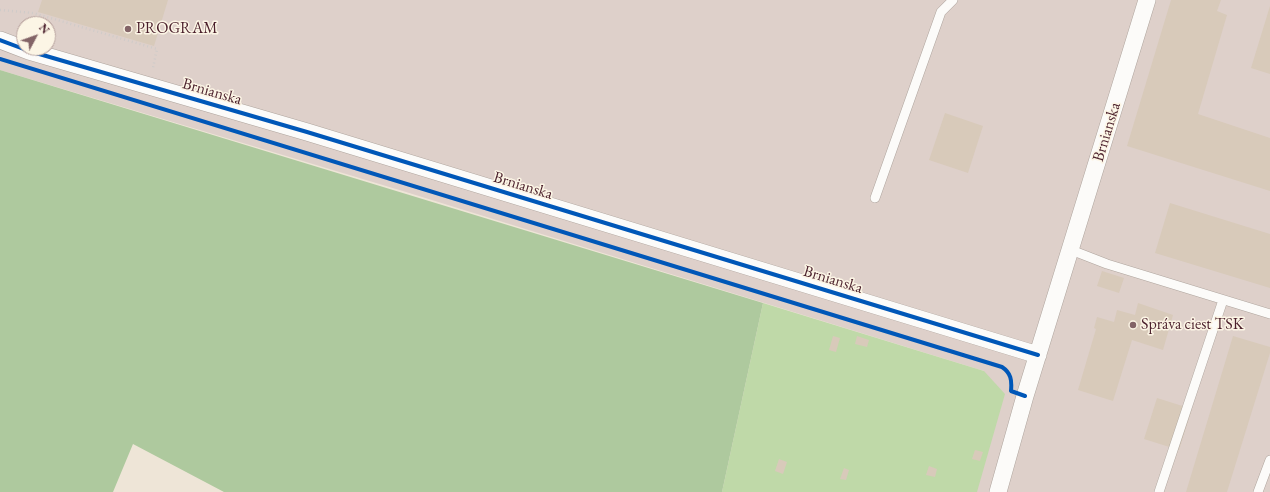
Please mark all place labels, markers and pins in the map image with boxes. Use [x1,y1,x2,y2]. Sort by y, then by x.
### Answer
place label: PROGRAM [136,19,218,39]
marker: PROGRAM [123,24,133,34]
place label: Správa ciest TSK [1141,315,1244,335]
marker: Správa ciest TSK [1128,320,1138,330]

